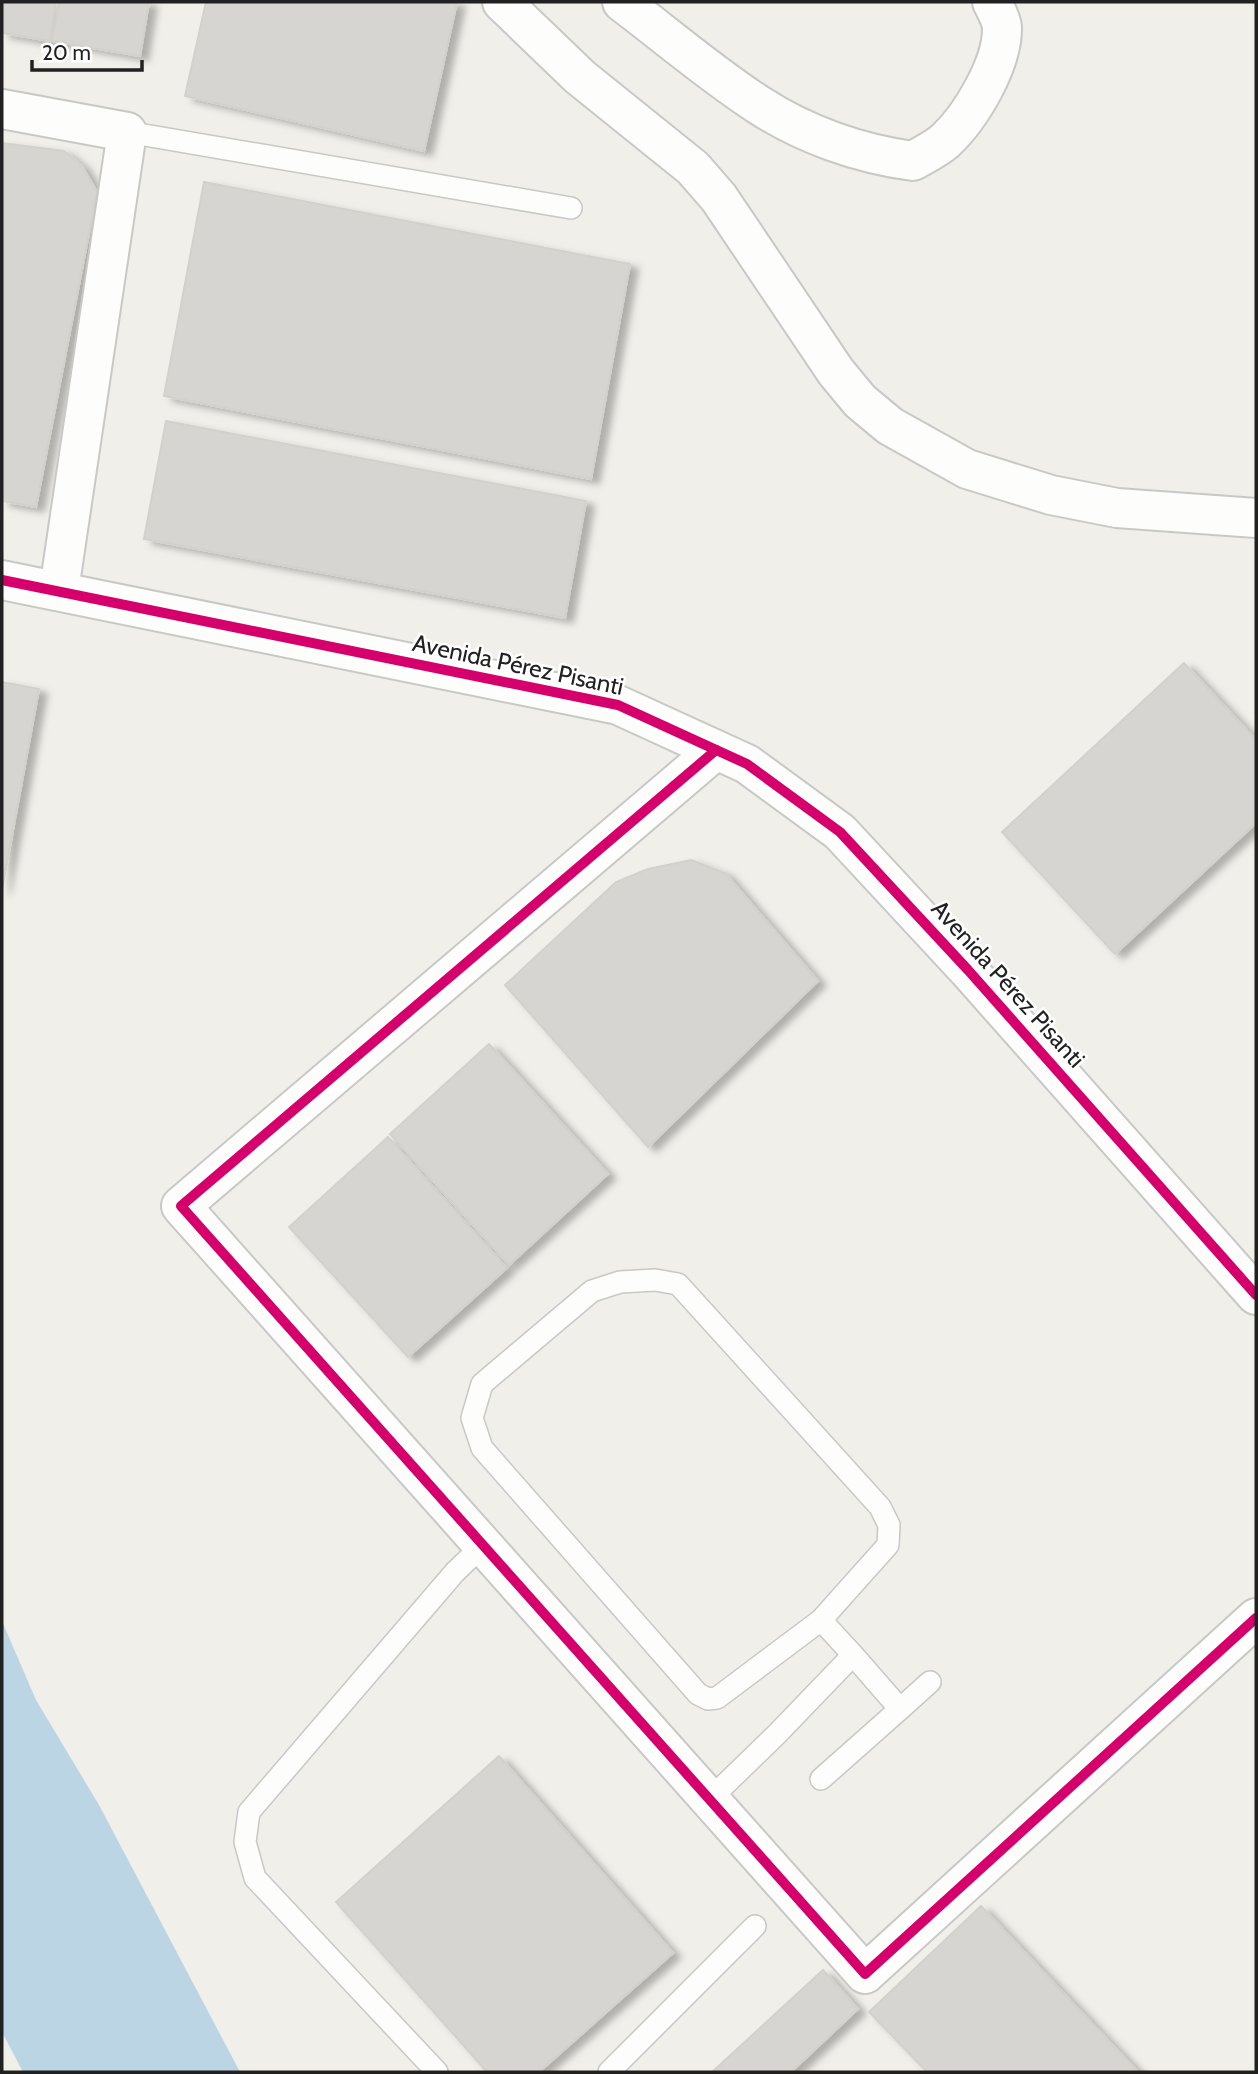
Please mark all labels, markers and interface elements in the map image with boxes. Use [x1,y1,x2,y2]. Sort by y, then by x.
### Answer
scale bar [32,28,142,72]
text: 20 m [42,40,91,65]
street label: Avenida Pérez Pisanti [410,628,626,701]
street label: Avenida Pérez Pisanti [926,894,1091,1073]

